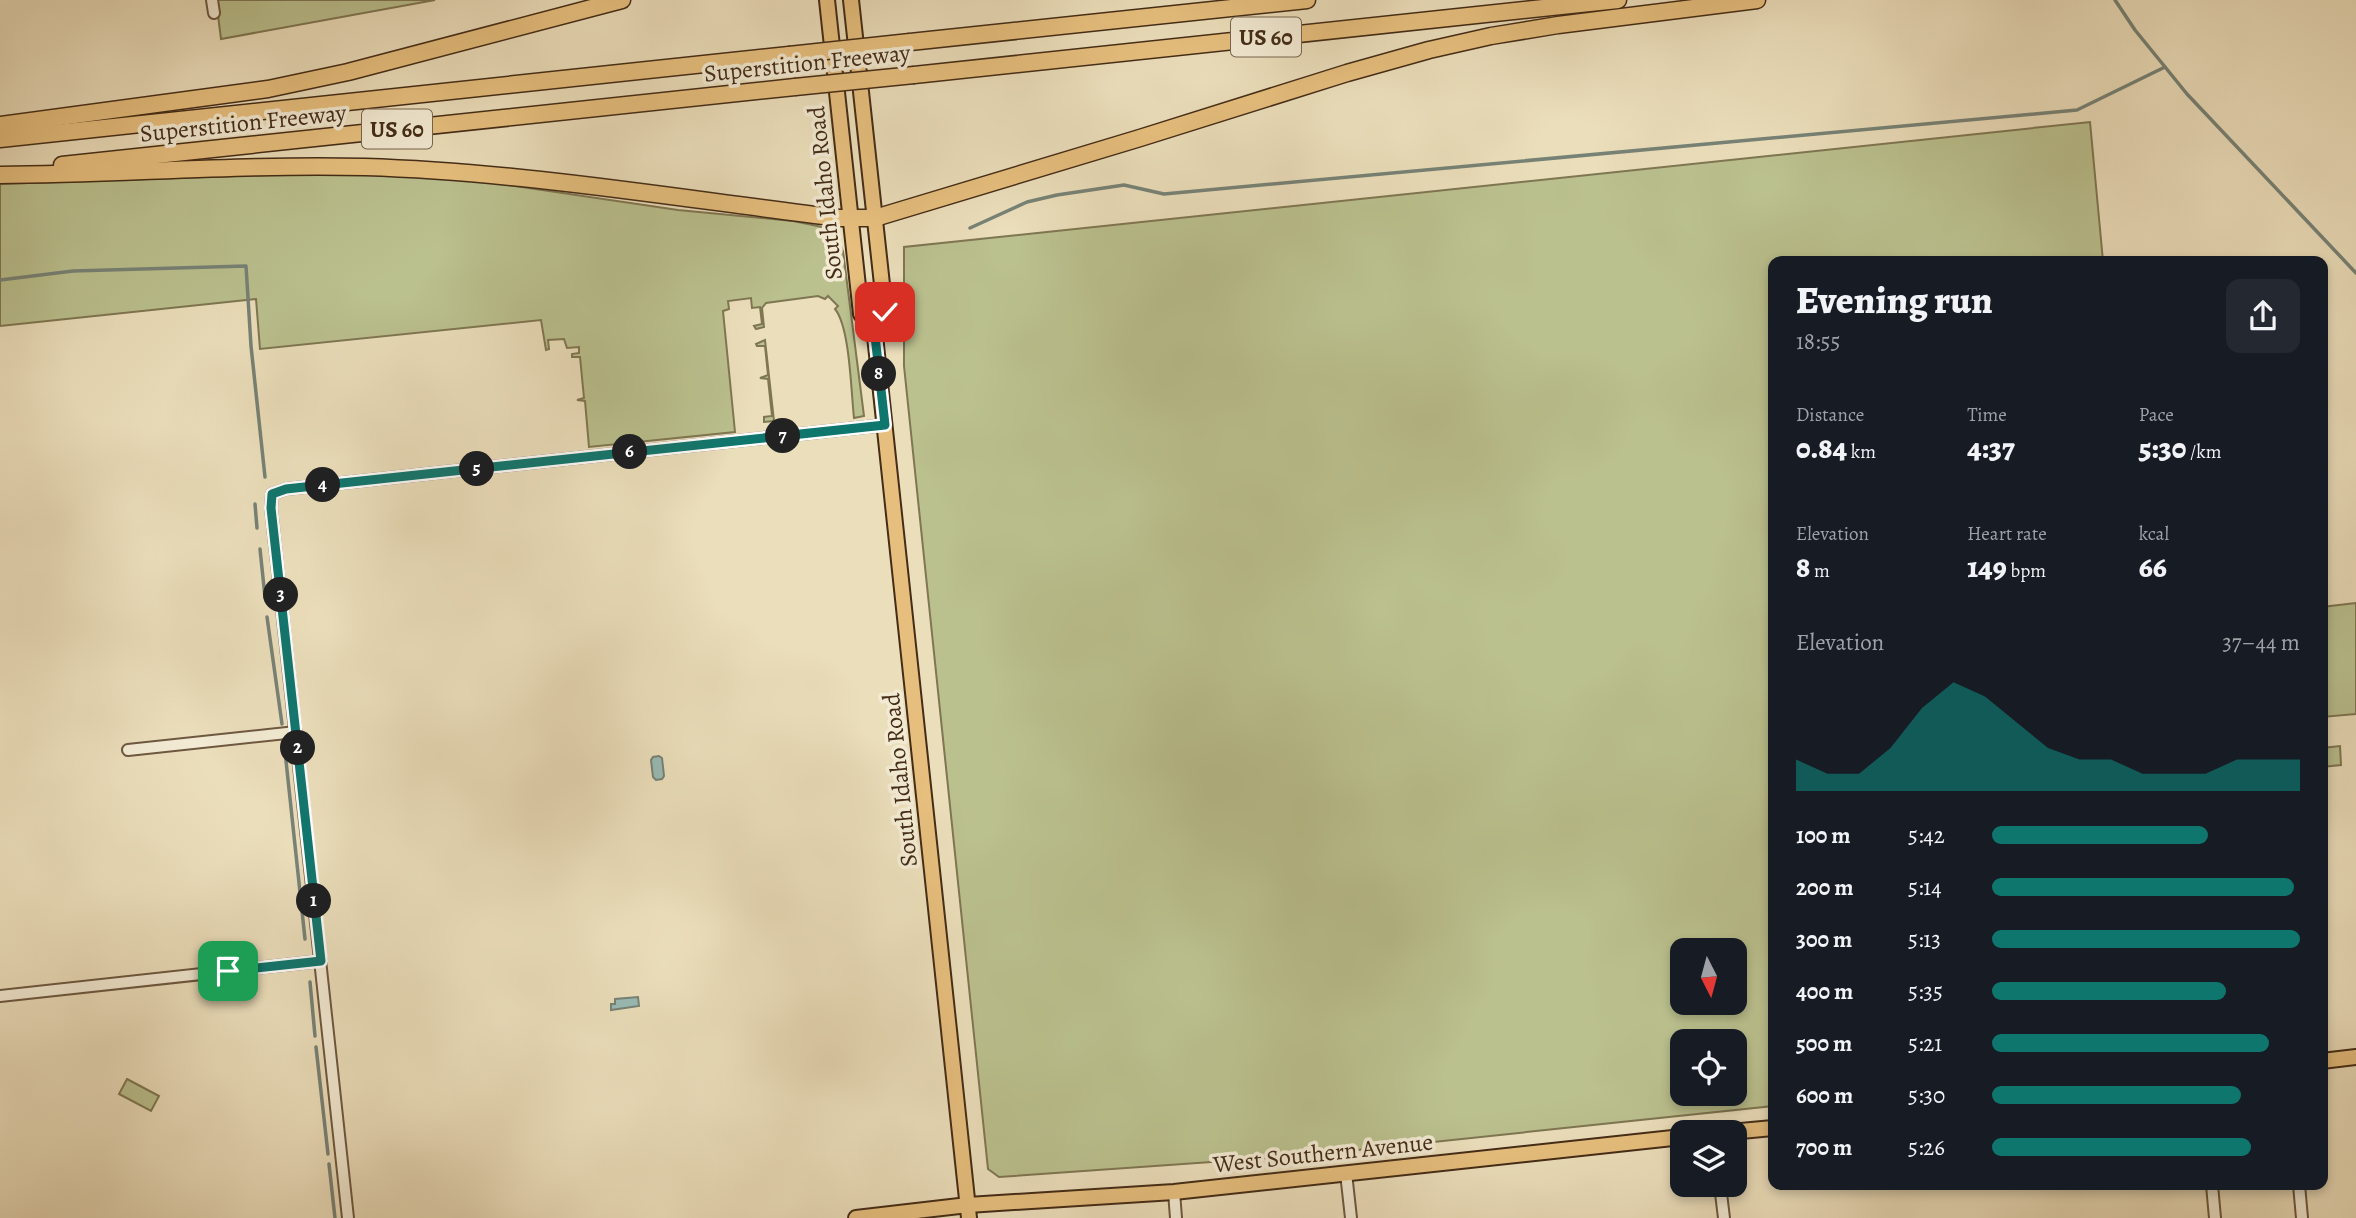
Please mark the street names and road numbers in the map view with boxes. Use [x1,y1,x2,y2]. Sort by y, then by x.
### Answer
road number: US 60 [1231,18,1301,56]
street label: Superstition Freeway [702,36,912,90]
street label: Superstition Freeway [138,96,348,150]
street label: South Idaho Road [800,104,850,281]
road number: US 60 [362,110,432,148]
street label: South Idaho Road [875,691,925,868]
street label: West Southern Avenue [1211,1126,1435,1181]

